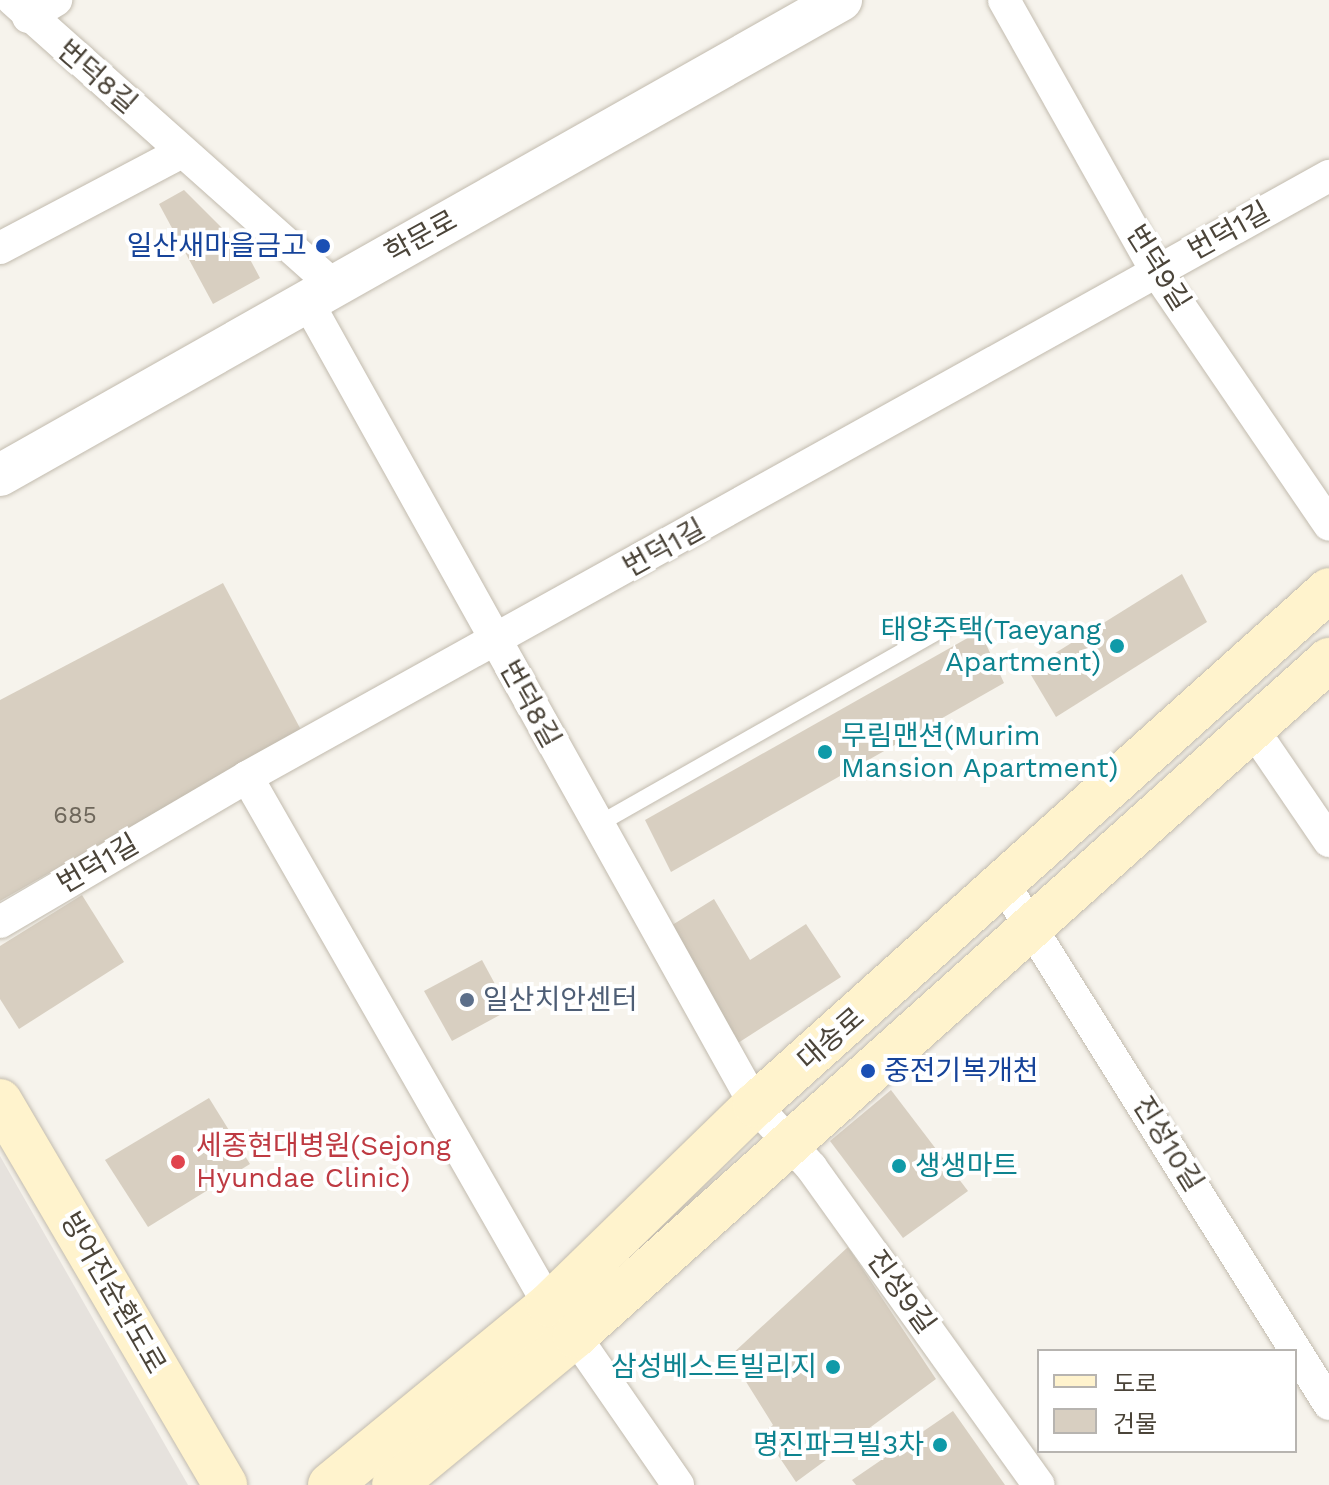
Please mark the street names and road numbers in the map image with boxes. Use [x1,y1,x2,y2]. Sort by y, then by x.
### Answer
street label: 번덕8길 [50,33,144,121]
street label: 번덕1길 [1182,195,1276,267]
street label: 학문로 [379,204,463,270]
street label: 번덕9길 [1119,219,1197,317]
street label: 번덕1길 [617,512,711,584]
street label: 번덕8길 [492,655,568,753]
street label: 번덕1길 [51,827,145,901]
street label: 대송로 [791,1001,871,1077]
street label: 진성10길 [1126,1090,1210,1198]
street label: 방어진순환도로 [53,1207,173,1379]
street label: 진성9길 [860,1244,942,1340]

